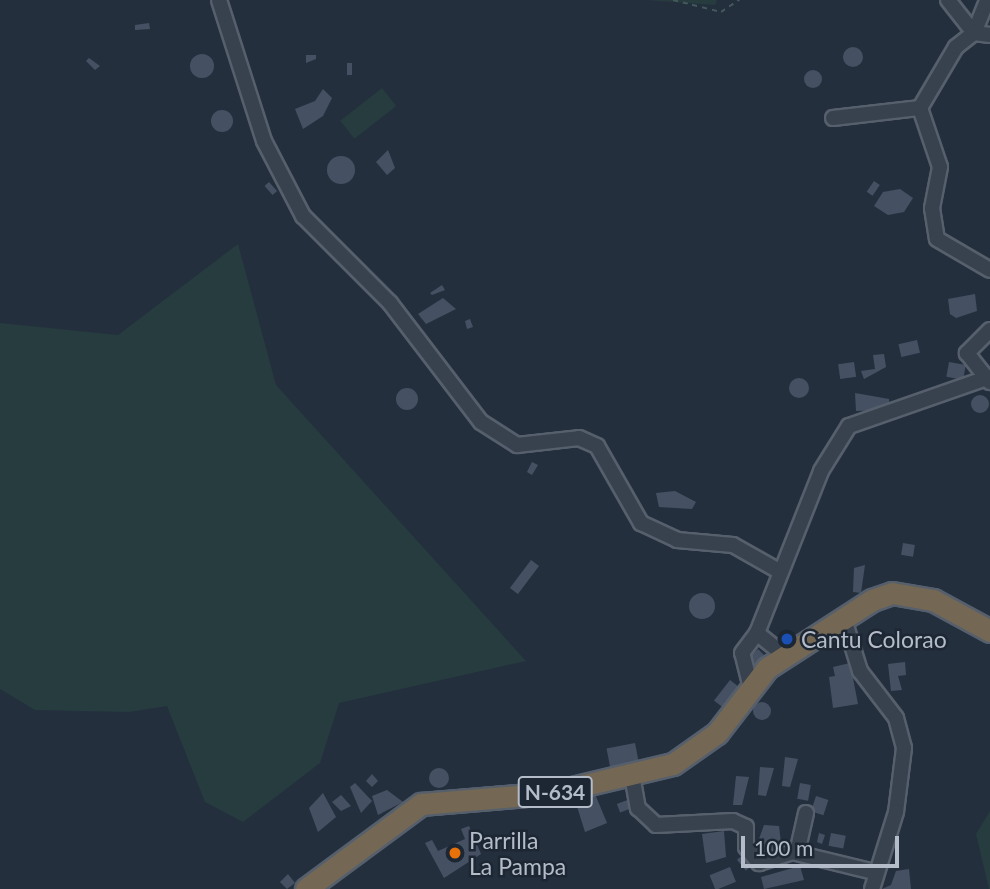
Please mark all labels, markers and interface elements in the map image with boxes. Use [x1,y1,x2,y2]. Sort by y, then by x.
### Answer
place label: Cantu Colorao [801,625,947,653]
marker: Cantu Colorao [779,631,795,647]
road number: N-634 [516,774,594,810]
scale bar [745,822,902,866]
place label: Parrilla La Pampa [469,826,566,880]
text: 100 m [754,835,813,860]
marker: Parrilla La Pampa [447,845,463,861]

